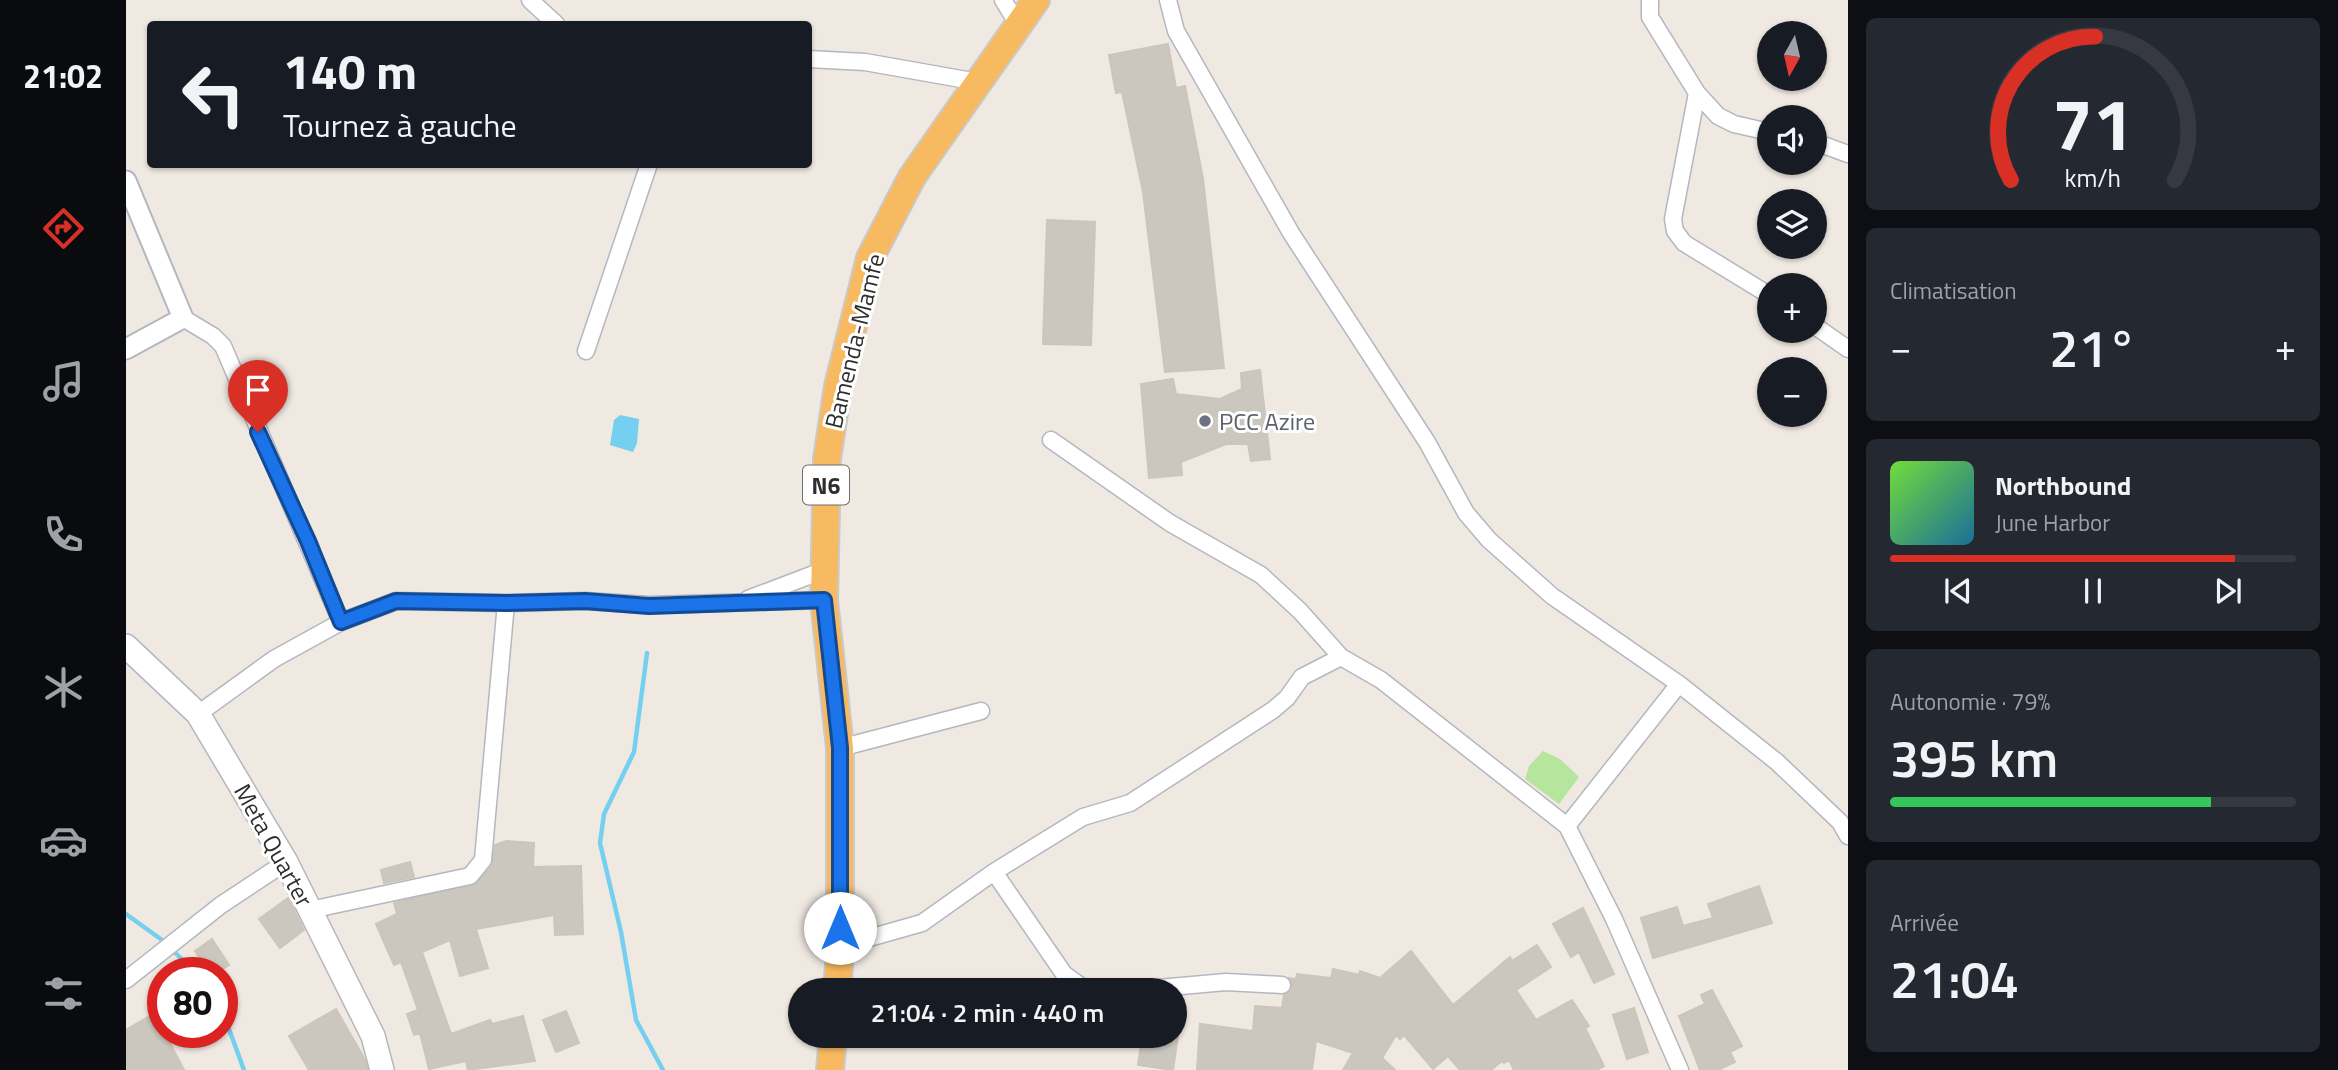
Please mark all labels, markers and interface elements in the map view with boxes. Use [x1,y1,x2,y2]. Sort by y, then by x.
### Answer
north arrow [1757,21,1827,91]
map controls [1757,21,1827,427]
text: 140 m [283,33,417,108]
icon: left [168,49,259,140]
text: 21:02 [23,52,103,100]
text: 71 [2052,69,2134,179]
text: Tournez à gauche [283,101,517,149]
button: sound [1757,105,1827,175]
text: km/h [2065,159,2121,197]
button: layers [1757,189,1827,259]
icon: directions [39,204,88,253]
street label: Bamenda-Mamfe [815,250,893,432]
button: + [1757,273,1827,343]
text: Climatisation [1890,273,2017,308]
text: 21° [2049,308,2137,387]
text: − [1890,318,1911,376]
text: + [2275,318,2296,376]
icon: music [39,357,88,406]
button: − [1757,357,1827,427]
pin [228,360,288,432]
icon: arrive [239,371,277,409]
place label: PCC Azire [1219,403,1315,439]
marker: PCC Azire [1197,413,1213,429]
road number: N6 [803,466,849,505]
text: Northbound [1995,466,2131,505]
text: June Harbor [1995,505,2110,540]
icon: phone [39,510,88,559]
icon: previous [1939,572,1977,610]
icon: pause [2074,572,2112,610]
icon: next [2209,572,2247,610]
icon: climate [39,663,88,712]
text: Autonomie · 79% [1890,684,2050,719]
text: 395 km [1890,718,2058,797]
street label: Meta Quarter [225,777,323,913]
icon: car [39,816,88,865]
position arrow [803,891,877,965]
text: Arrivée [1890,905,1959,940]
text: 21:04 [1890,939,2019,1018]
speed limit sign: 80 [147,957,238,1048]
icon: filters [39,969,88,1018]
text: 21:04 · 2 min · 440 m [871,993,1104,1032]

